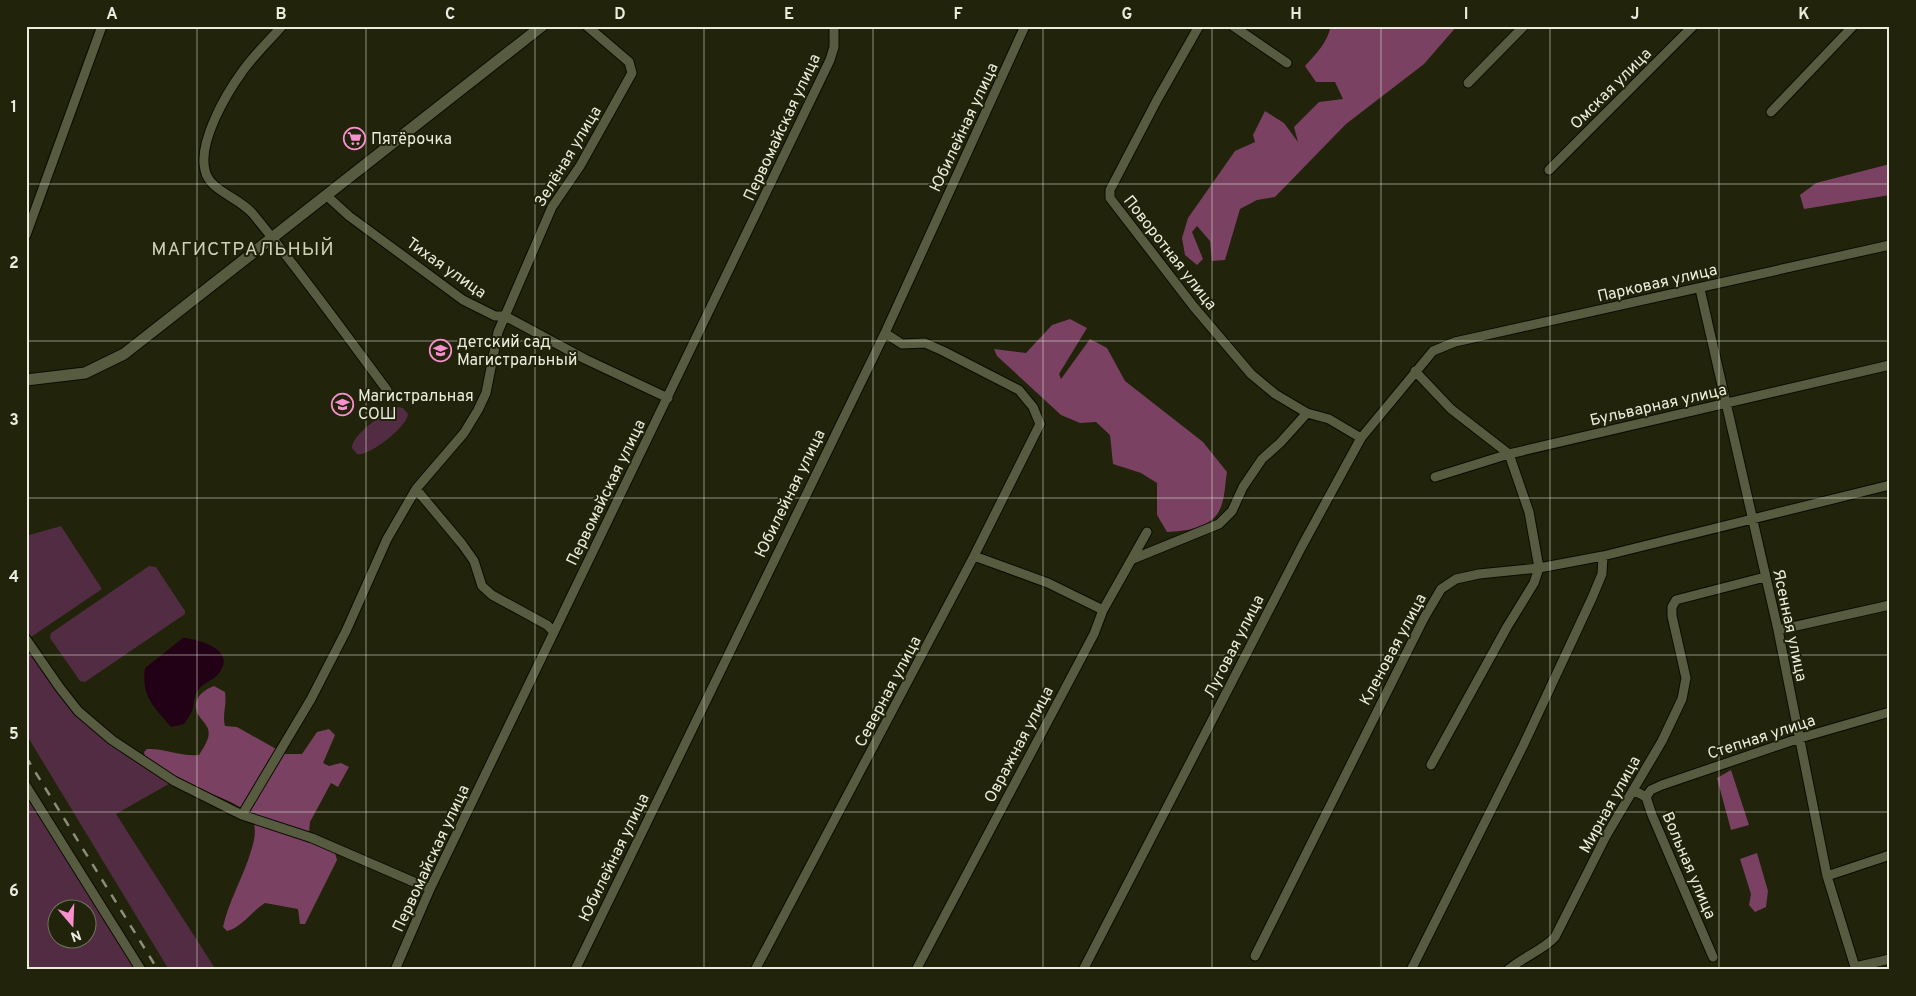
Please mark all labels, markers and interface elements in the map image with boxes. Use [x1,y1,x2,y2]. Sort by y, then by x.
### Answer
text: A [106,5,118,25]
text: B [275,5,287,25]
text: C [445,5,455,25]
text: D [614,5,626,25]
text: E [784,5,794,25]
text: F [953,5,963,25]
text: G [1122,5,1132,25]
text: H [1290,5,1302,25]
text: I [1464,5,1468,25]
text: J [1631,5,1639,25]
text: K [1798,5,1810,25]
street label: Омская улица [1566,44,1656,134]
street label: Первомайская улица [740,51,826,205]
street label: Юбилейная улица [926,60,1004,196]
text: 1 [11,98,17,118]
street label: Зелёная улица [531,103,607,211]
supermarket icon: Пятёрочка [343,126,367,150]
place label: Пятёрочка [371,130,452,150]
street label: Поворотная улица [1118,192,1221,315]
street label: Тихая улица [402,234,490,303]
district label: МАГИСТРАЛЬНЫЙ [151,237,335,262]
text: 2 [9,254,19,274]
street label: Парковая улица [1596,260,1719,307]
place label: детский сад Магистральный [457,333,577,371]
school or university icon: детский сад Магистральный [429,338,453,362]
street label: Бульварная улица [1588,380,1729,431]
place label: Магистральная СОШ [358,387,474,425]
school or university icon: Магистральная СОШ [330,392,354,416]
text: 3 [9,411,19,431]
street label: Первомайская улица [563,417,651,569]
street label: Юбилейная улица [751,426,831,561]
street label: Ясенная улица [1767,567,1811,684]
text: 4 [9,568,19,588]
street label: Кленовая улица [1356,591,1432,709]
street label: Луговая улица [1200,592,1269,702]
street label: Северная улица [851,633,926,751]
street label: Овражная улица [981,683,1059,807]
street label: Степная улица [1705,711,1818,765]
text: 5 [9,725,19,745]
street label: Мирная улица [1576,753,1646,857]
street label: Первомайская улица [389,782,475,936]
street label: Юбилейная улица [575,790,655,925]
street label: Вольная улица [1657,809,1720,922]
text: 6 [9,882,19,902]
north arrow [48,898,98,948]
text: N [68,925,83,945]

